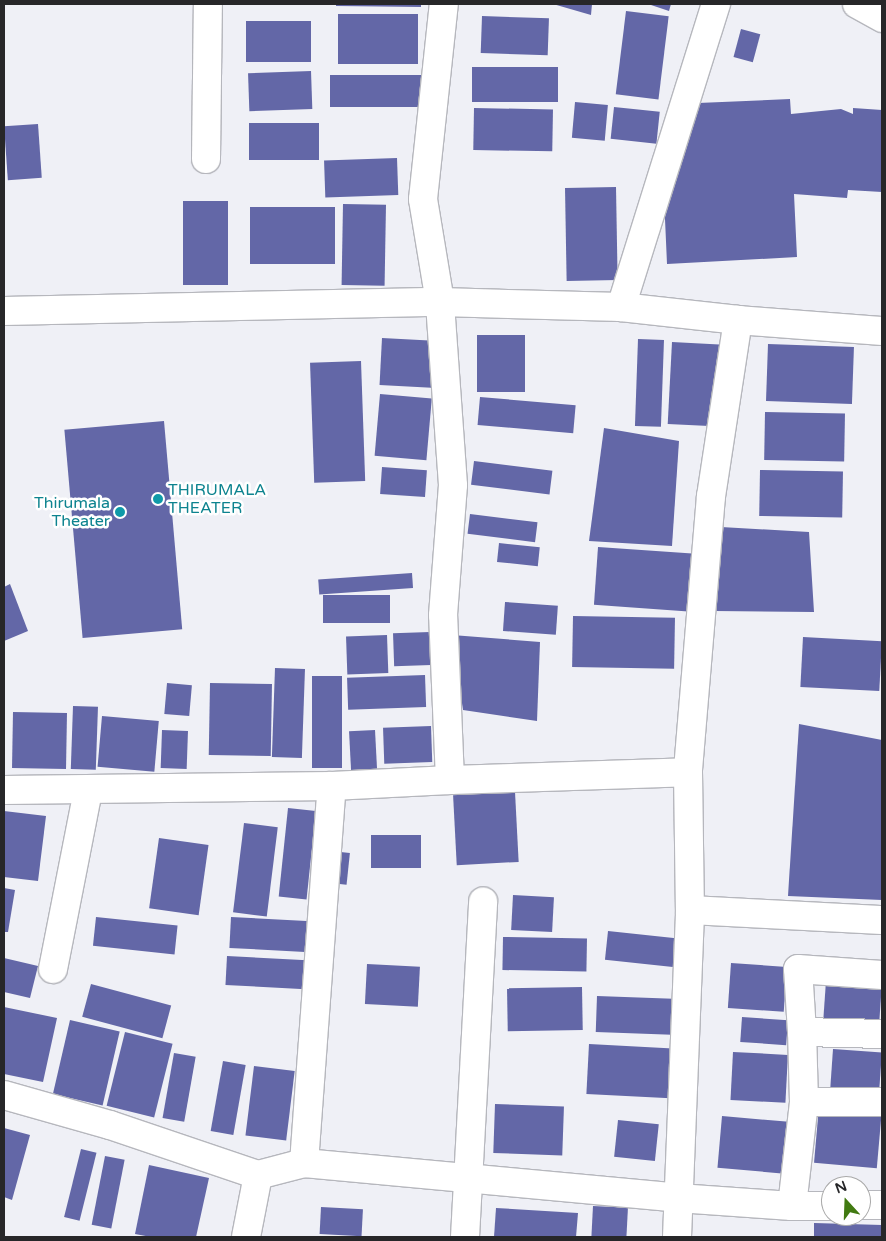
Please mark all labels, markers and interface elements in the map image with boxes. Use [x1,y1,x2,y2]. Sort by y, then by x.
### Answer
place label: THIRUMALA THEATER [168,480,266,518]
place label: Thirumala Theater [34,493,110,531]
marker: THIRUMALA THEATER [152,493,164,505]
marker: Thirumala Theater [114,506,126,518]
north arrow [821,1176,871,1226]
text: N [833,1177,849,1197]

